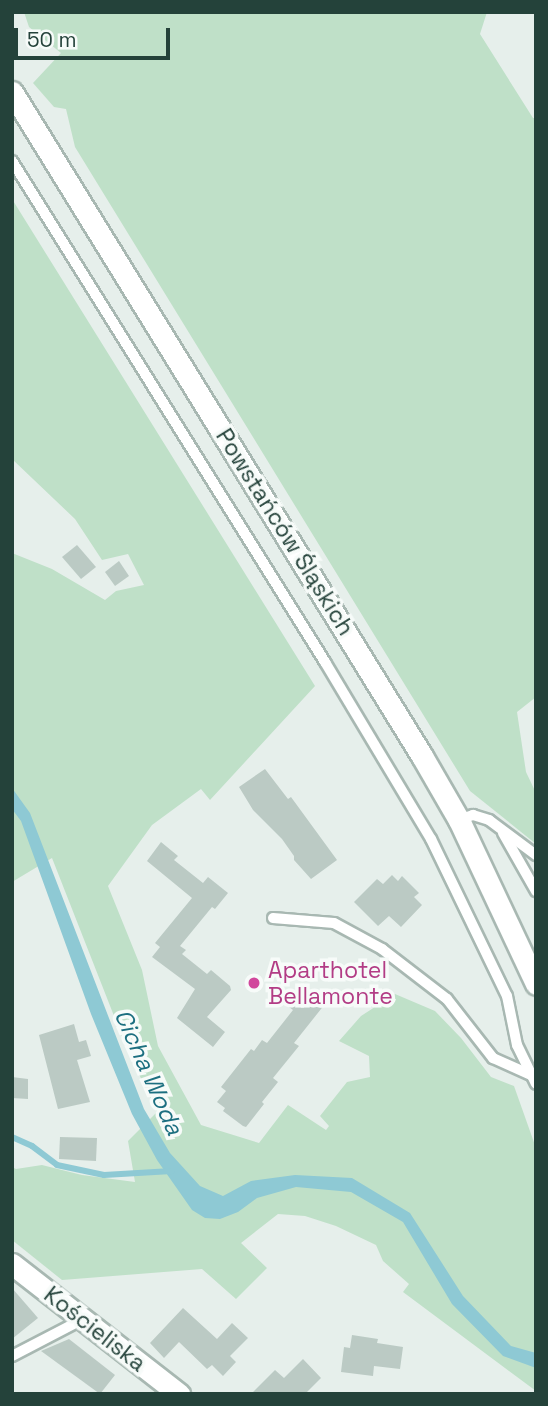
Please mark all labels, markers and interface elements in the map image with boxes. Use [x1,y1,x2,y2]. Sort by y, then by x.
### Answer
scale bar [18,14,173,58]
text: 50 m [27,26,77,53]
street label: Powstańców Śląskich [210,424,360,640]
place label: Aparthotel Bellamonte [268,956,393,1010]
marker: Aparthotel Bellamonte [246,975,262,991]
water label: Cicha Woda [108,1004,190,1140]
street label: Kościeliska [39,1281,151,1377]

